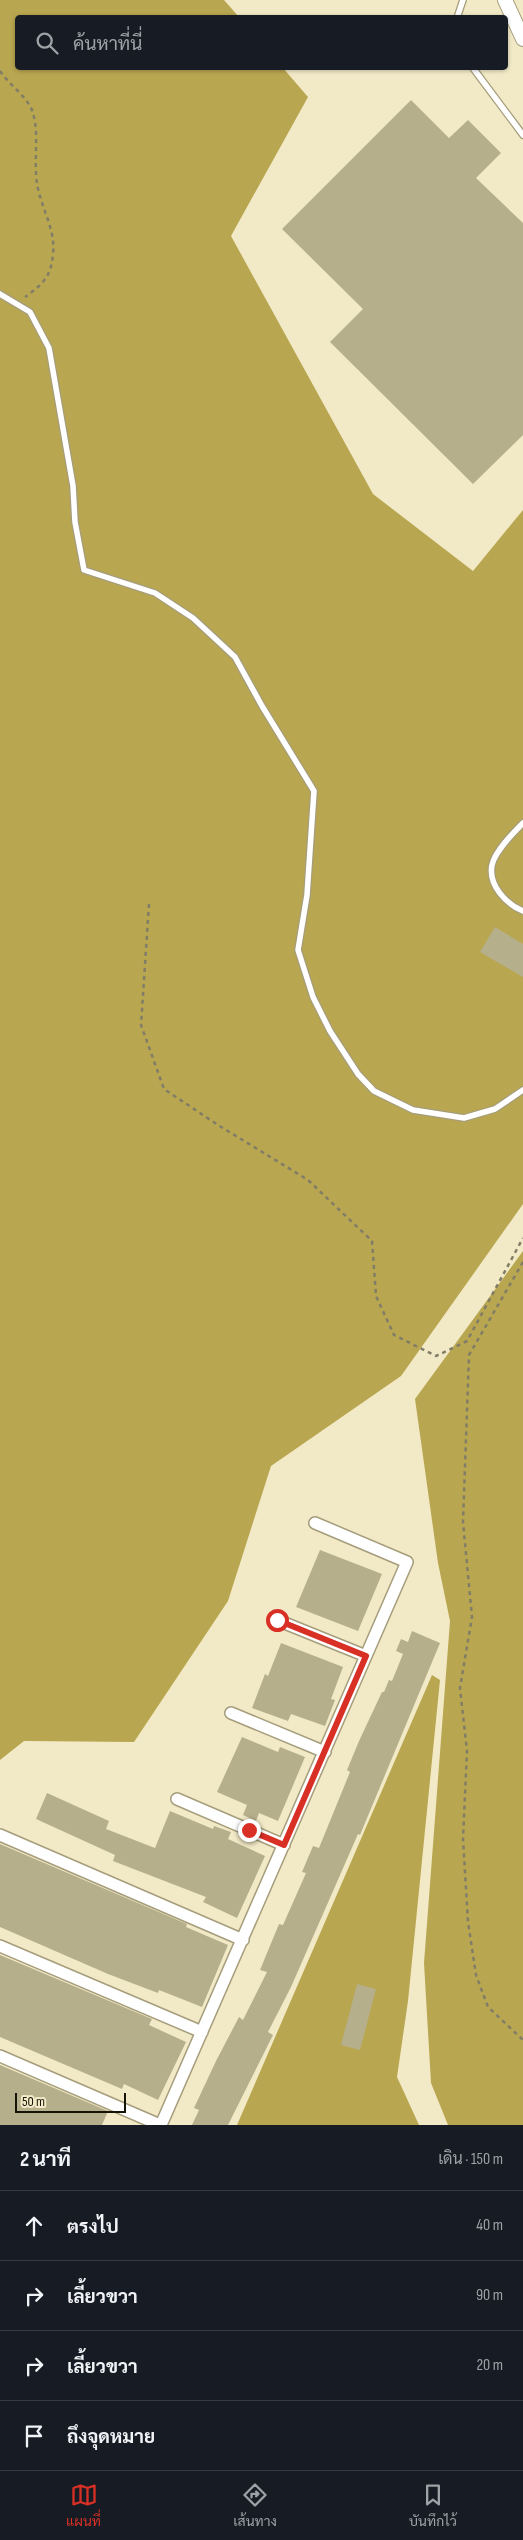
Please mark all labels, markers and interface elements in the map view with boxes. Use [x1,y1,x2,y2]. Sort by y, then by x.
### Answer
search box [15,15,508,70]
icon: search [33,29,61,57]
text: ค้นหาที่นี่ [73,33,142,56]
route start [266,1609,289,1632]
route end [238,1819,261,1842]
scale bar [15,2090,126,2113]
text: 50 m [22,2093,45,2110]
text: 2 นาที [20,2147,71,2172]
text: เดิน · 150 m [438,2150,503,2169]
icon: ahead [20,2212,48,2240]
text: ตรงไป [67,2216,119,2239]
text: 40 m [476,2216,503,2235]
icon: right [20,2282,48,2310]
text: เลี้ยวขวา [67,2286,138,2309]
text: 90 m [476,2286,503,2305]
icon: right [20,2352,48,2380]
text: เลี้ยวขวา [67,2356,138,2379]
text: 20 m [476,2356,503,2375]
icon: arrive [20,2422,48,2450]
text: ถึงจุดหมาย [67,2426,155,2449]
tab: แผนที่ [66,2481,101,2530]
tab: เส้นทาง [233,2481,277,2530]
tab: บันทึกไว้ [409,2481,457,2530]

